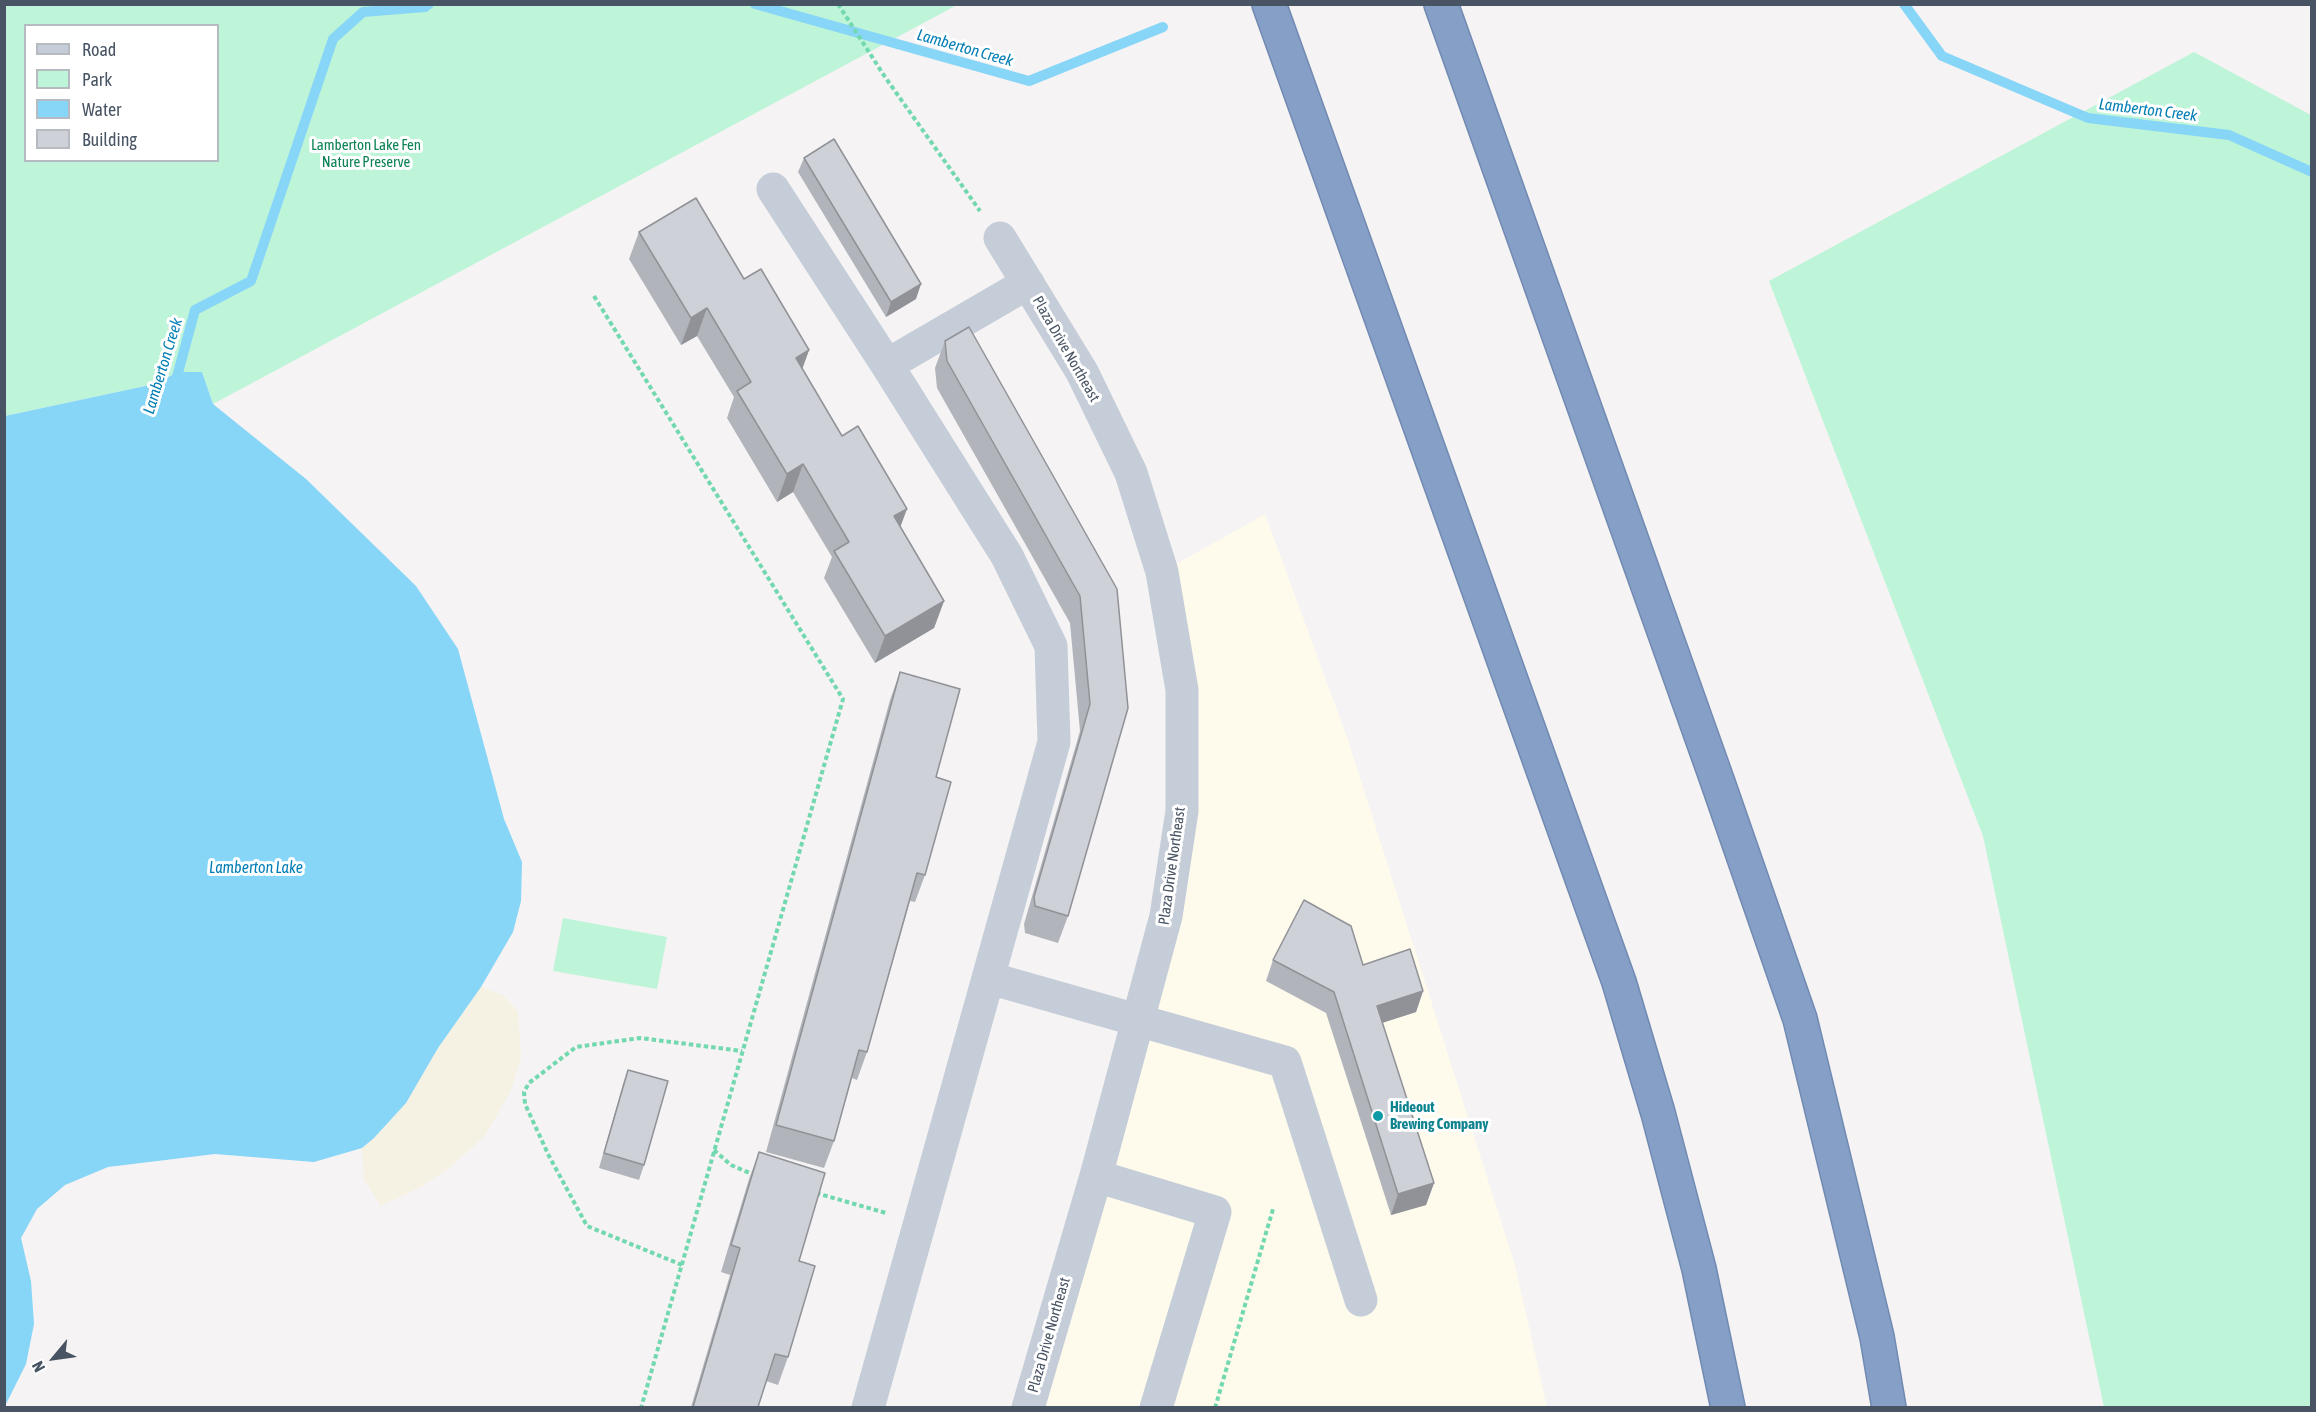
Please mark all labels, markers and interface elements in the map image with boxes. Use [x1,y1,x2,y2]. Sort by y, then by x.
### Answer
legend [24,24,219,162]
water label: Lamberton Creek [915,25,1015,71]
text: Road [82,39,116,60]
text: Park [82,69,112,90]
water label: Lamberton Creek [2098,94,2198,126]
text: Water [82,99,121,120]
text: Building [82,129,137,150]
park label: Lamberton Lake Fen Nature Preserve [311,136,421,171]
street label: Plaza Drive Northeast [1028,293,1104,405]
water label: Lamberton Creek [139,316,187,416]
street label: Plaza Drive Northeast [1155,806,1189,926]
water label: Lamberton Lake [209,858,303,878]
place label: Hideout Brewing Company [1390,1098,1489,1133]
marker: Hideout Brewing Company [1371,1109,1385,1123]
street label: Plaza Drive Northeast [1024,1275,1074,1395]
north arrow [24,1328,84,1388]
text: N [28,1358,48,1375]

